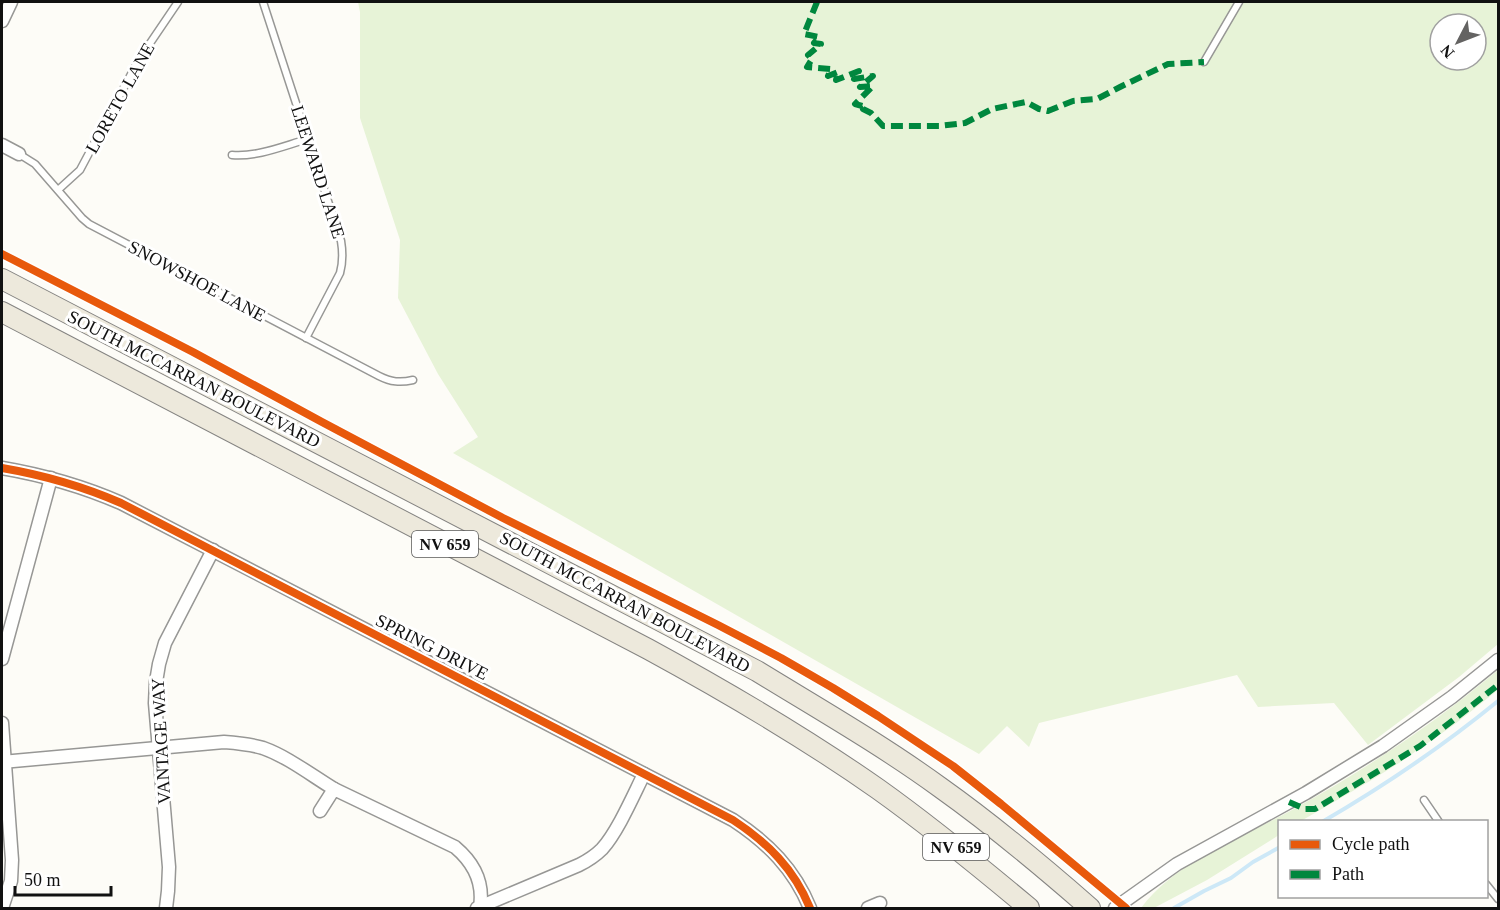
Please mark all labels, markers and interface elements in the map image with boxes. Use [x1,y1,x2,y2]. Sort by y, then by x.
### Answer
north arrow [1428,12,1488,72]
street label: LORETO LANE [81,39,159,157]
text: N [1437,41,1457,62]
street label: LEEWARD LANE [287,103,349,241]
street label: SNOWSHOE LANE [125,236,269,326]
street label: SOUTH MCCARRAN BOULEVARD [64,306,324,452]
street label: SOUTH MCCARRAN BOULEVARD [496,527,754,677]
road number: NV 659 [412,531,478,557]
street label: SPRING DRIVE [372,610,492,684]
street label: VANTAGE WAY [148,677,174,805]
legend [1278,820,1488,898]
road number: NV 659 [923,834,989,860]
text: Cycle path [1332,834,1409,854]
scale bar [15,859,111,897]
text: Path [1332,864,1364,884]
text: 50 m [24,870,61,890]

